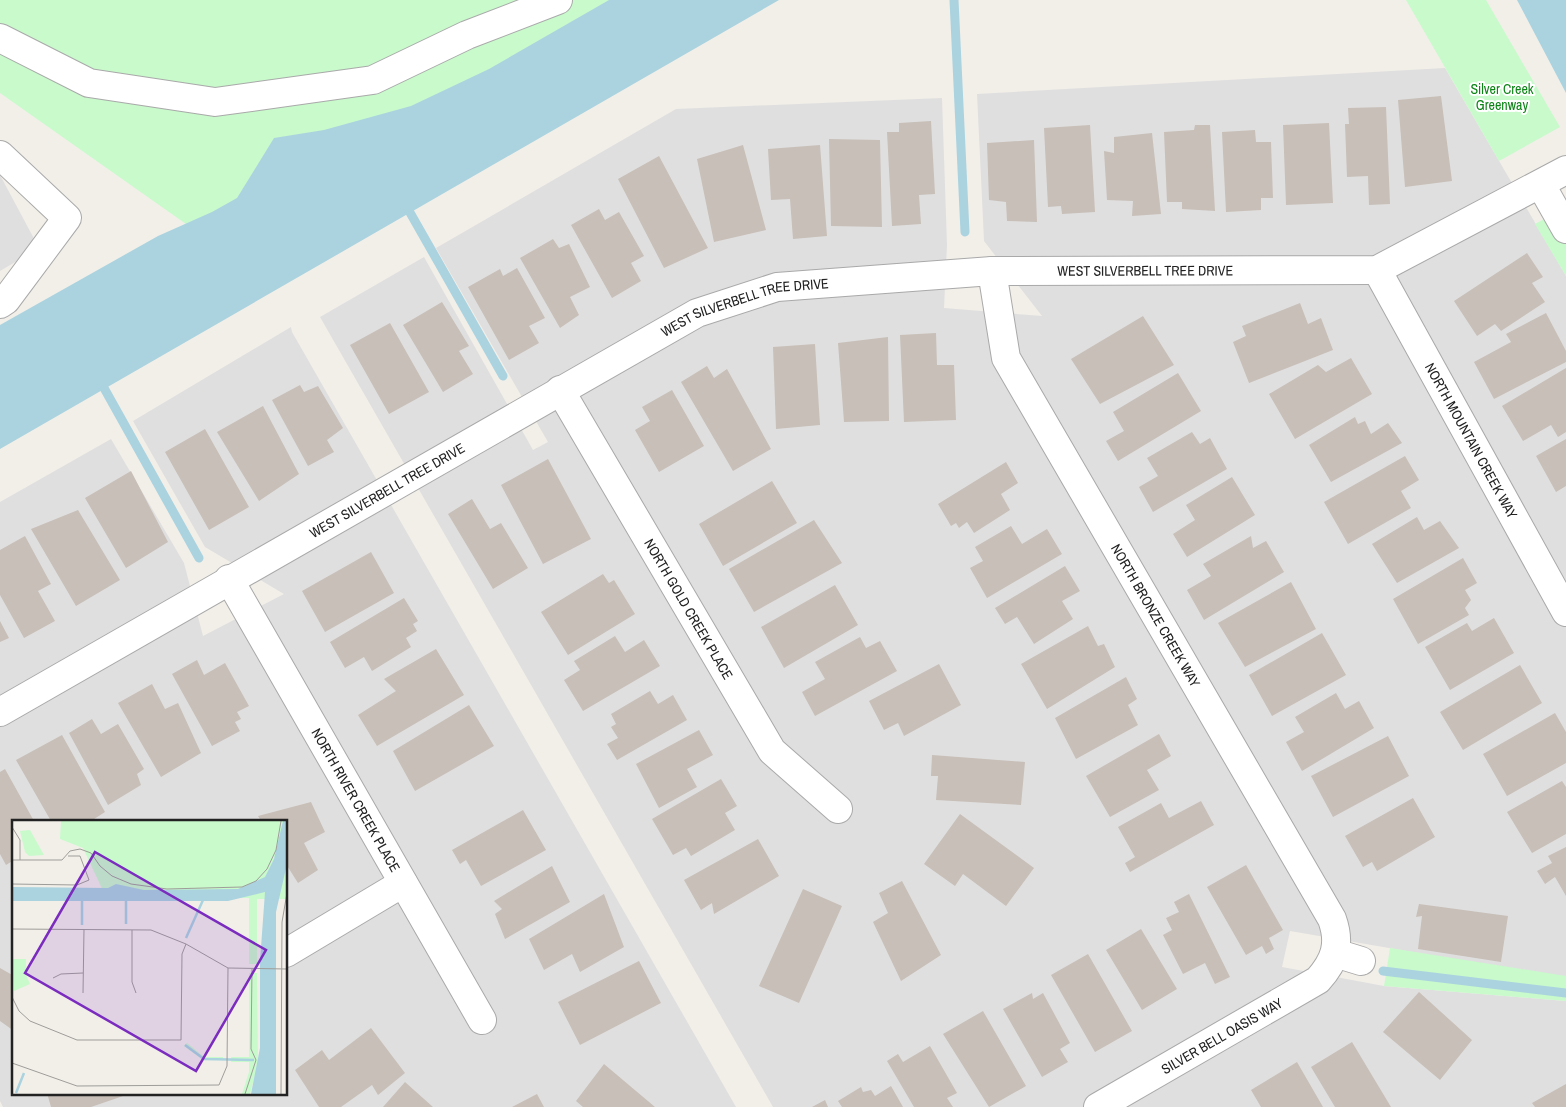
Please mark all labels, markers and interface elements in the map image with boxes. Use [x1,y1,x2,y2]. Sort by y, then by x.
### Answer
park label: Silver Creek Greenway [1470,80,1534,114]
street label: WEST SILVERBELL TREE DRIVE [1057,261,1233,280]
street label: WEST SILVERBELL TREE DRIVE [658,274,829,341]
street label: NORTH MOUNTAIN CREEK WAY [1421,360,1522,522]
street label: WEST SILVERBELL TREE DRIVE [306,439,468,542]
street label: NORTH GOLD CREEK PLACE [640,535,737,683]
street label: NORTH BRONZE CREEK WAY [1107,541,1204,691]
street label: NORTH RIVER CREEK PLACE [308,725,404,875]
inset map [12,820,288,1094]
street label: SILVER BELL OASIS WAY [1158,994,1286,1078]

